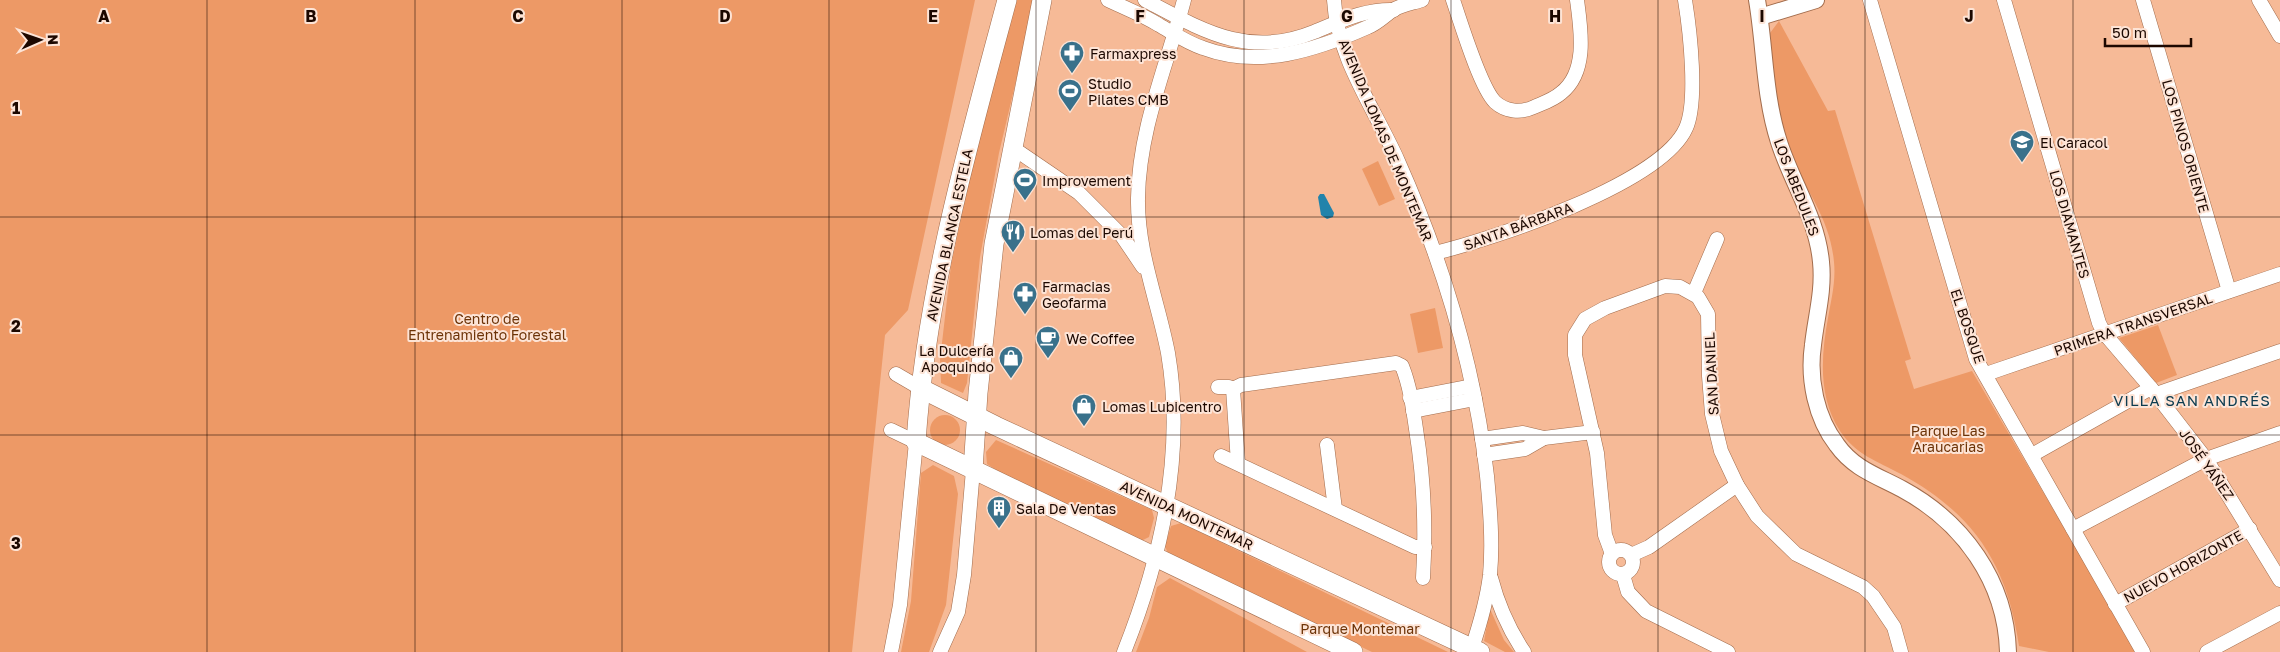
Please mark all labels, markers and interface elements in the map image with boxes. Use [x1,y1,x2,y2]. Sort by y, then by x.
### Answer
text: A [98,6,110,26]
text: B [305,6,317,26]
text: C [512,6,524,26]
text: D [719,6,731,26]
text: E [928,6,938,26]
text: F [1135,6,1145,26]
text: G [1341,6,1353,26]
text: H [1549,6,1561,26]
text: I [1759,6,1765,26]
text: J [1964,6,1974,26]
north arrow [15,15,65,65]
scale bar [2105,15,2191,47]
text: 50 m [2112,23,2147,41]
text: N [45,34,62,45]
street label: AVENIDA LOMAS DE MONTEMAR [1336,36,1436,244]
pharmacy icon: Farmaxpress [1059,40,1085,74]
place label: Farmaxpress [1090,45,1176,62]
place label: Studio Pilates CMB [1088,75,1169,108]
street label: LOS PINOS ORIENTE [2159,77,2213,215]
sports icon: Studio Pilates CMB [1057,78,1083,112]
text: 1 [12,98,20,118]
school or university icon: El Caracol [2009,129,2035,163]
place label: El Caracol [2040,134,2108,151]
street label: LOS ABEDULES [1771,136,1823,238]
street label: AVENIDA BLANCA ESTELA [922,147,976,323]
sports icon: Improvement [1012,167,1038,201]
street label: LOS DIAMANTES [2046,168,2094,280]
place label: Improvement [1042,172,1131,189]
street label: SANTA BÁRBARA [1461,198,1575,254]
restaurant icon: Lomas del Perú [1000,219,1026,253]
place label: Lomas del Perú [1030,224,1133,241]
place label: Farmacias Geofarma [1042,278,1110,311]
pharmacy icon: Farmacias Geofarma [1012,281,1038,315]
street label: EL BOSQUE [1947,286,1989,366]
street label: PRIMERA TRANSVERSAL [2051,289,2215,359]
park label: Centro de Entrenamiento Forestal [408,310,566,343]
text: 2 [11,316,21,336]
cafe icon: We Coffee [1035,325,1061,359]
place label: We Coffee [1066,330,1135,347]
street label: SAN DANIEL [1700,332,1722,416]
place label: La Dulcería Apoquindo [919,342,994,375]
shop icon: La Dulcería Apoquindo [998,345,1024,379]
district label: VILLA SAN ANDRÉS [2113,391,2271,409]
shop icon: Lomas Lubicentro [1071,393,1097,427]
place label: Lomas Lubicentro [1102,398,1222,415]
park label: Parque Las Araucarias [1911,422,1985,455]
street label: JOSÉ YÁÑEZ [2176,425,2238,503]
street label: AVENIDA MONTEMAR [1118,477,1256,553]
building icon: Sala De Ventas [986,495,1012,529]
place label: Sala De Ventas [1016,500,1116,517]
street label: NUEVO HORIZONTE [2120,526,2246,606]
text: 3 [11,533,21,553]
park label: Parque Montemar [1300,620,1420,637]

